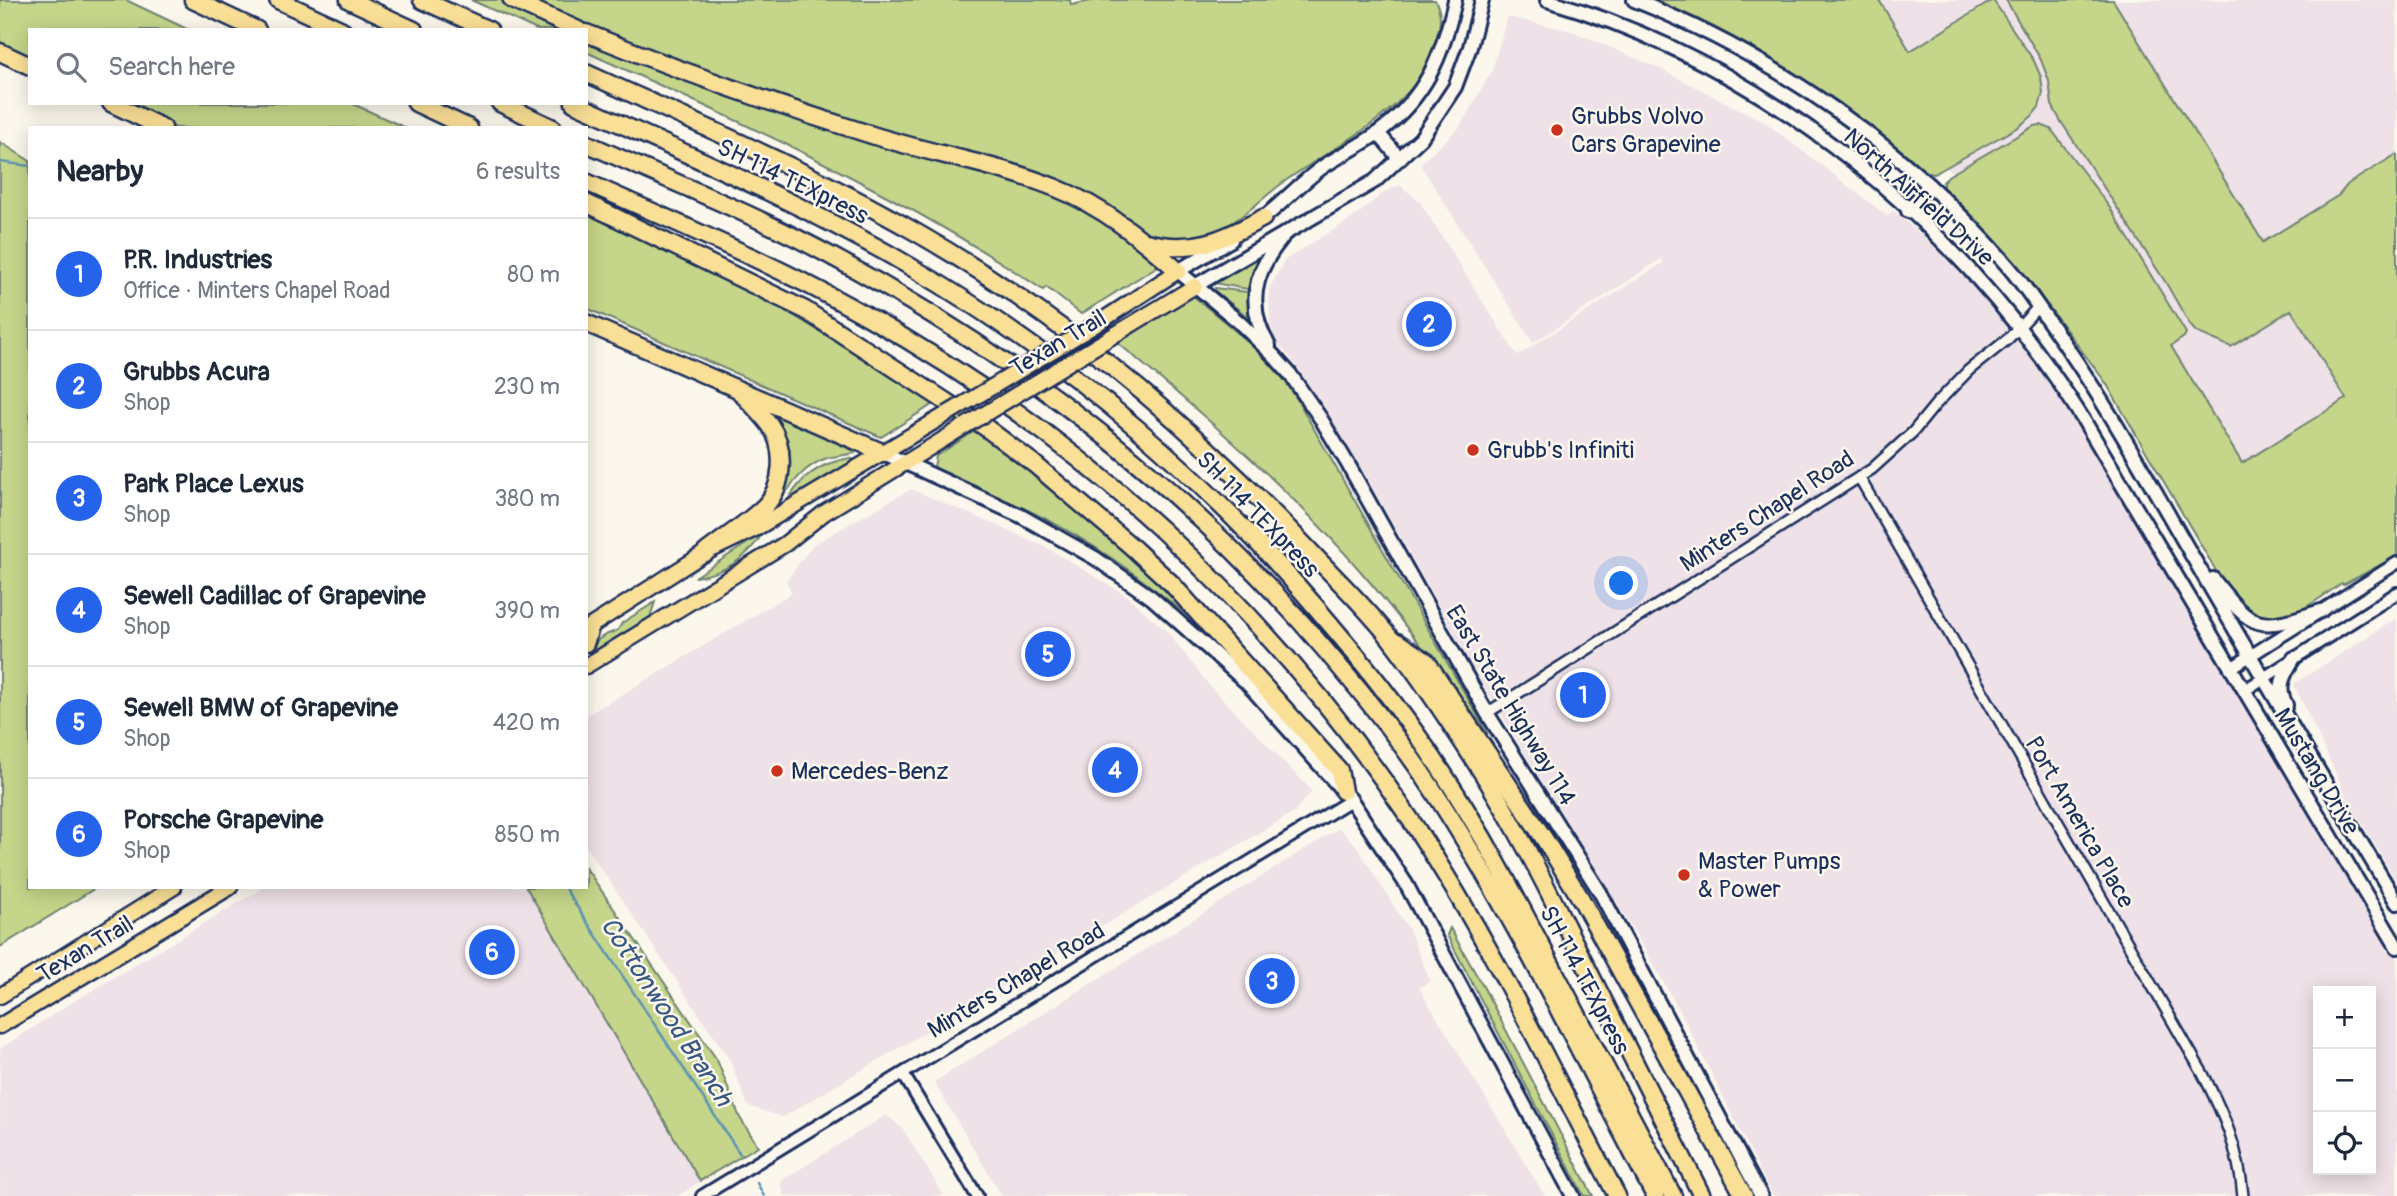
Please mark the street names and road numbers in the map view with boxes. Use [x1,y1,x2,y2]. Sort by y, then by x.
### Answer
street label: North Airfield Drive [1838,122,2000,272]
street label: SH 114 TEXpress [713,132,873,231]
street label: Texan Trail [1005,303,1112,383]
street label: Minters Chapel Road [1675,444,1860,578]
street label: SH 114 TEXpress [1190,445,1325,584]
street label: East State Highway 114 [1440,600,1582,810]
street label: Mustang Drive [2267,703,2366,840]
street label: Port America Place [2019,731,2141,913]
street label: SH 114 TEXpress [1533,901,1636,1060]
street label: Texan Trail [32,909,139,989]
street label: Minters Chapel Road [922,916,1110,1045]

